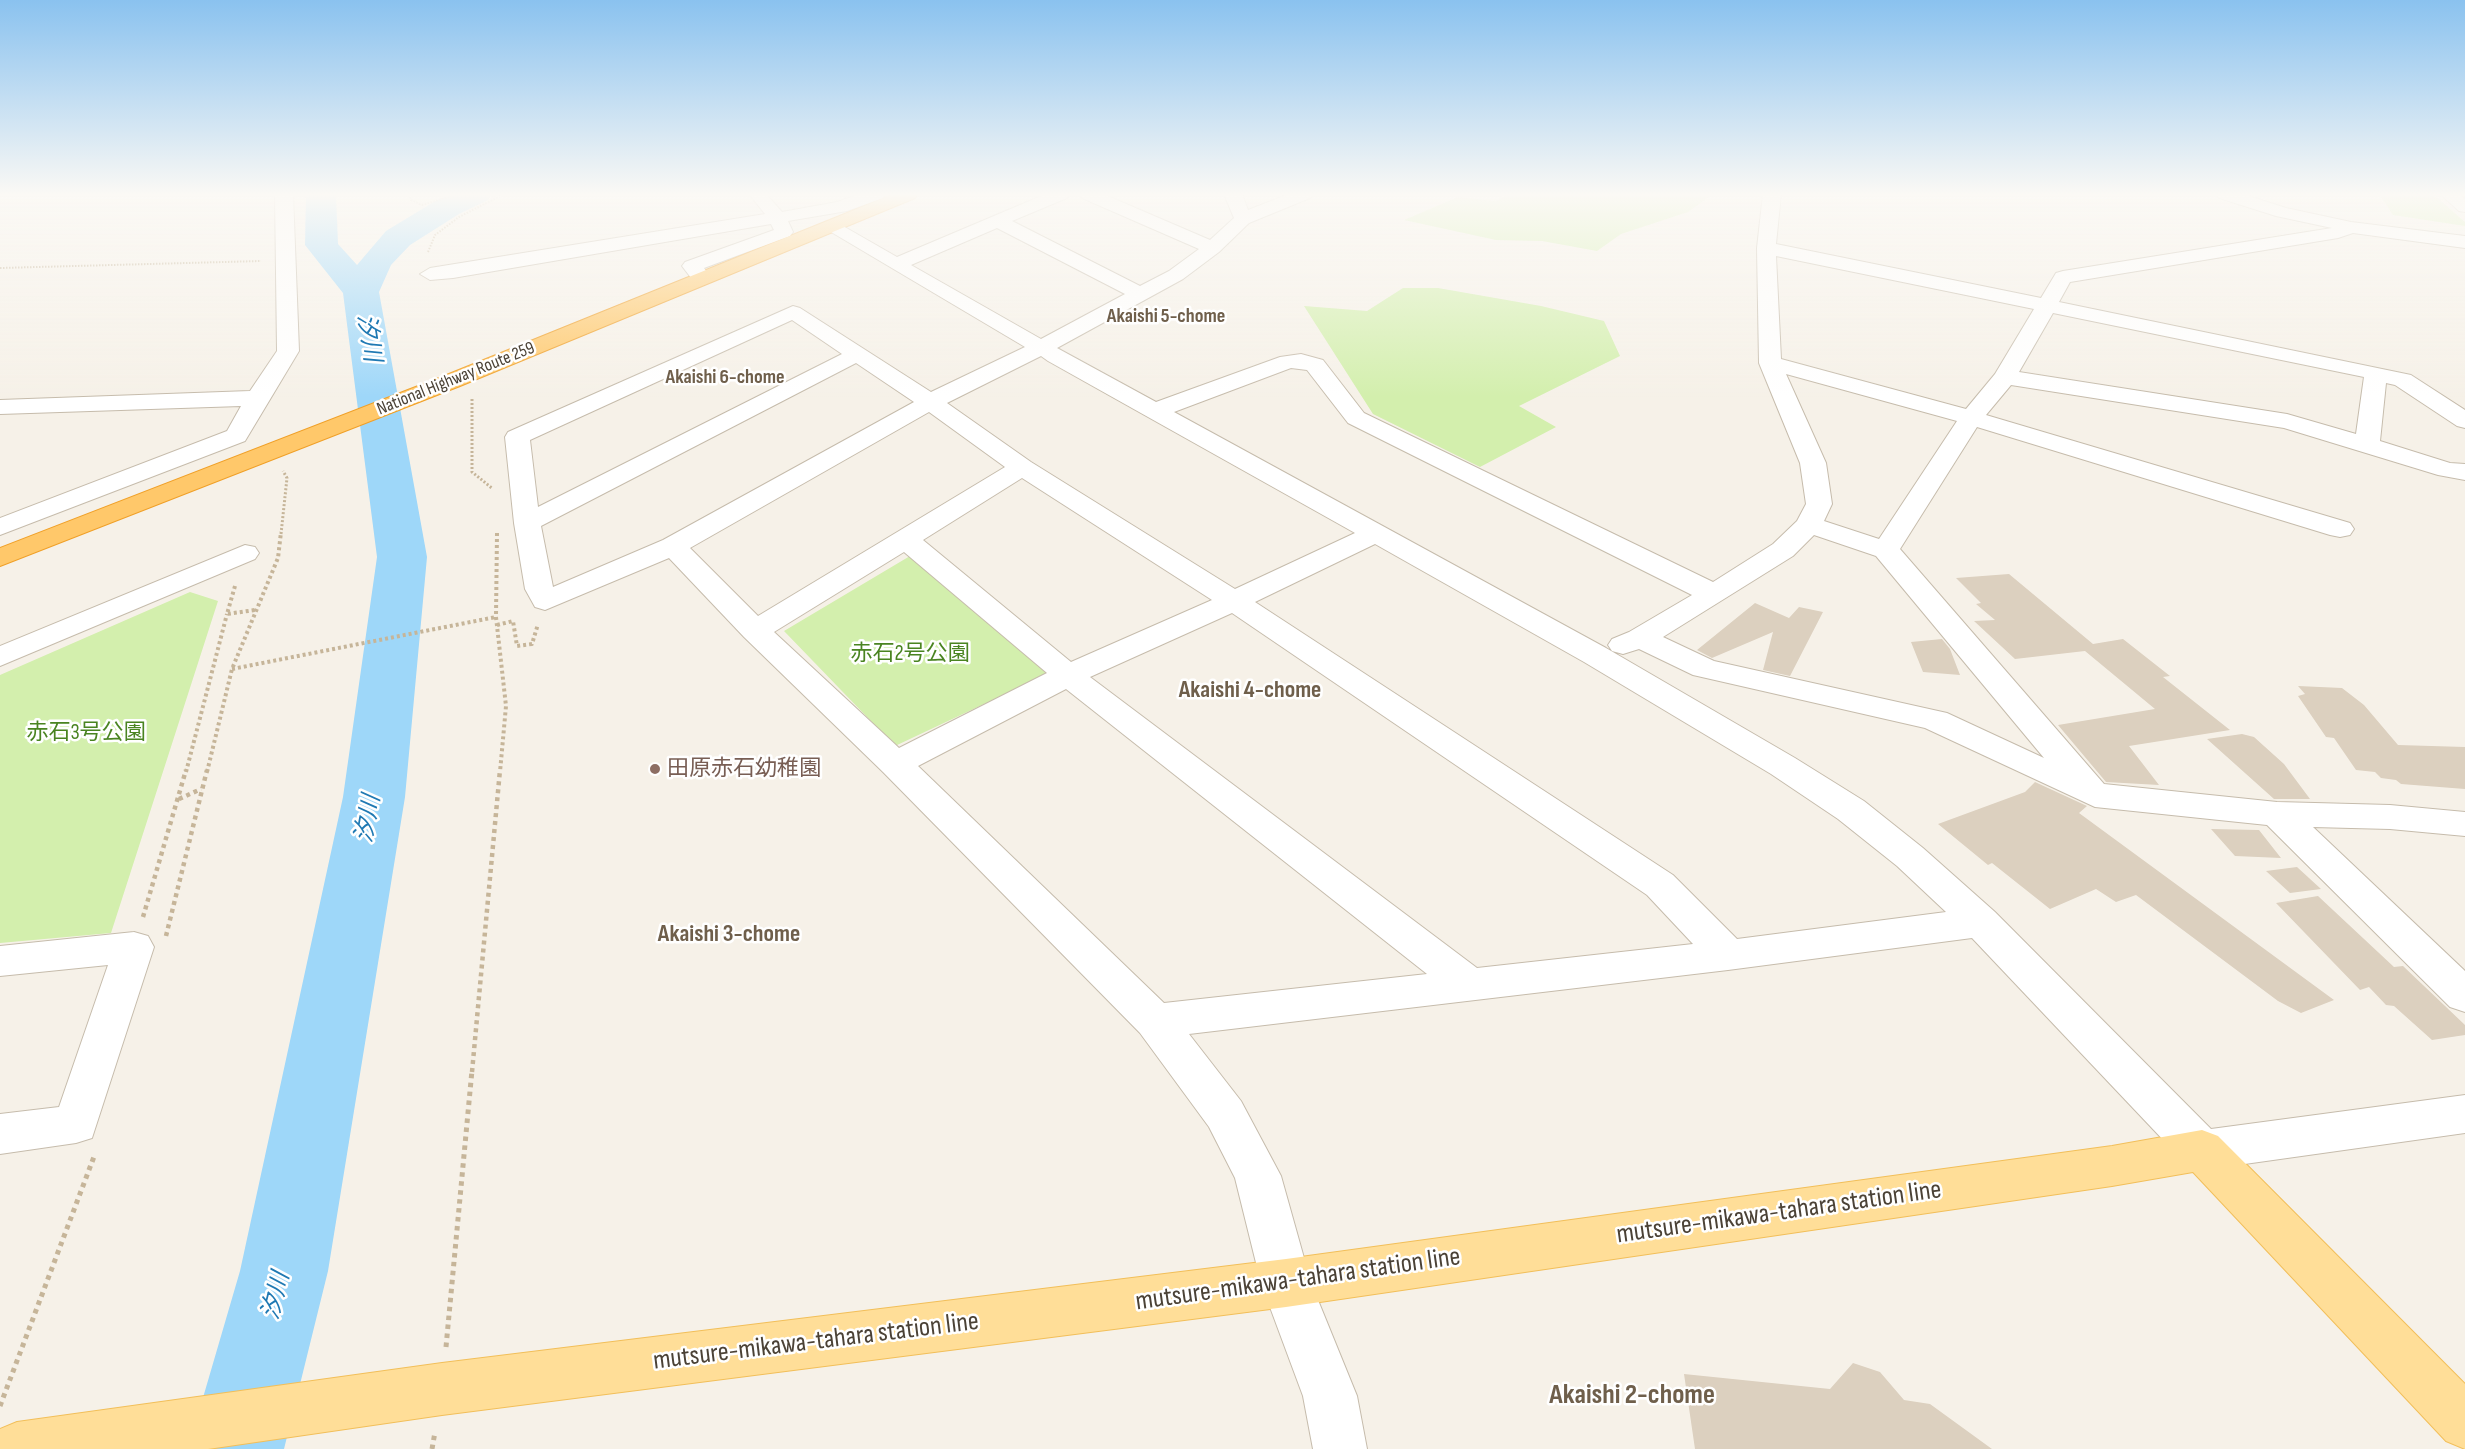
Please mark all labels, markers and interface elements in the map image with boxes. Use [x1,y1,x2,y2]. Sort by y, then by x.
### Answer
district label: Akaishi 5-chome [1107,305,1225,329]
water label: 汐川 [350,312,386,364]
street label: National Highway Route 259 [374,337,538,421]
district label: Akaishi 6-chome [665,366,785,390]
park label: 赤石2号公園 [850,641,970,667]
district label: Akaishi 4-chome [1179,677,1321,705]
park label: 赤石3号公園 [26,720,146,746]
place label: 田原赤石幼稚園 [667,756,821,782]
marker: 田原赤石幼稚園 [648,762,662,776]
water label: 汐川 [351,793,387,845]
district label: Akaishi 3-chome [658,921,800,949]
street label: mutsure-mikawa-tahara station line [1614,1174,1944,1252]
street label: mutsure-mikawa-tahara station line [1133,1241,1463,1319]
water label: 汐川 [257,1269,297,1323]
street label: mutsure-mikawa-tahara station line [651,1306,981,1378]
district label: Akaishi 2-chome [1549,1379,1715,1413]

